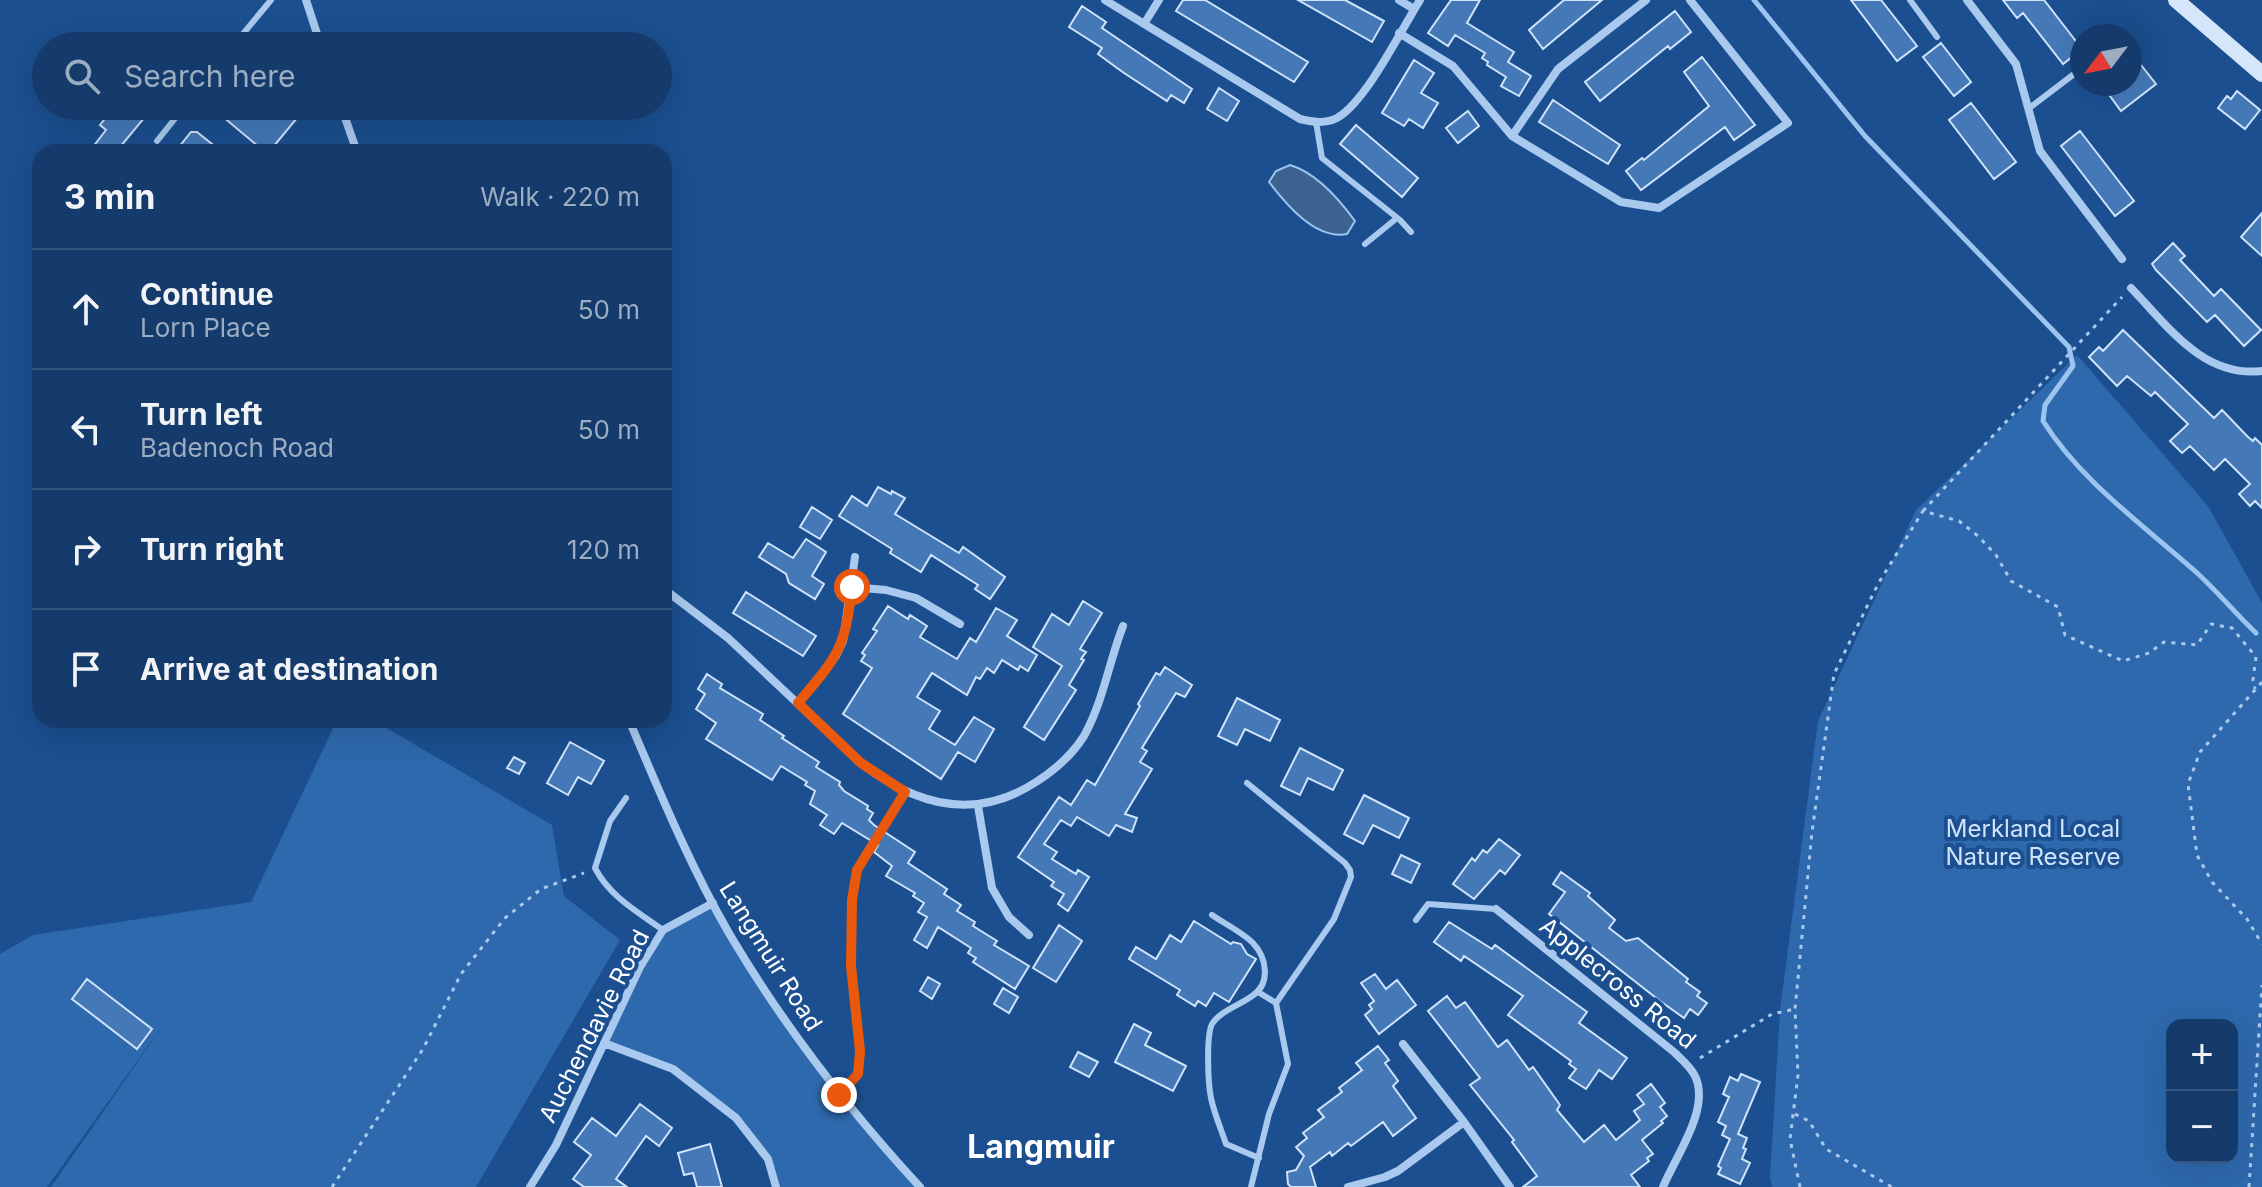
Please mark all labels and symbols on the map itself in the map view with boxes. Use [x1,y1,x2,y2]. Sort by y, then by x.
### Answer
north arrow [2070,24,2142,96]
route start [834,569,870,605]
park label: Merkland Local Nature Reserve [1945,814,2121,871]
street label: Langmuir Road [713,876,829,1036]
street label: Applecross Road [1534,911,1702,1055]
street label: Auchendavie Road [533,925,655,1127]
route end [821,1077,857,1113]
district label: Langmuir [967,1127,1115,1166]

